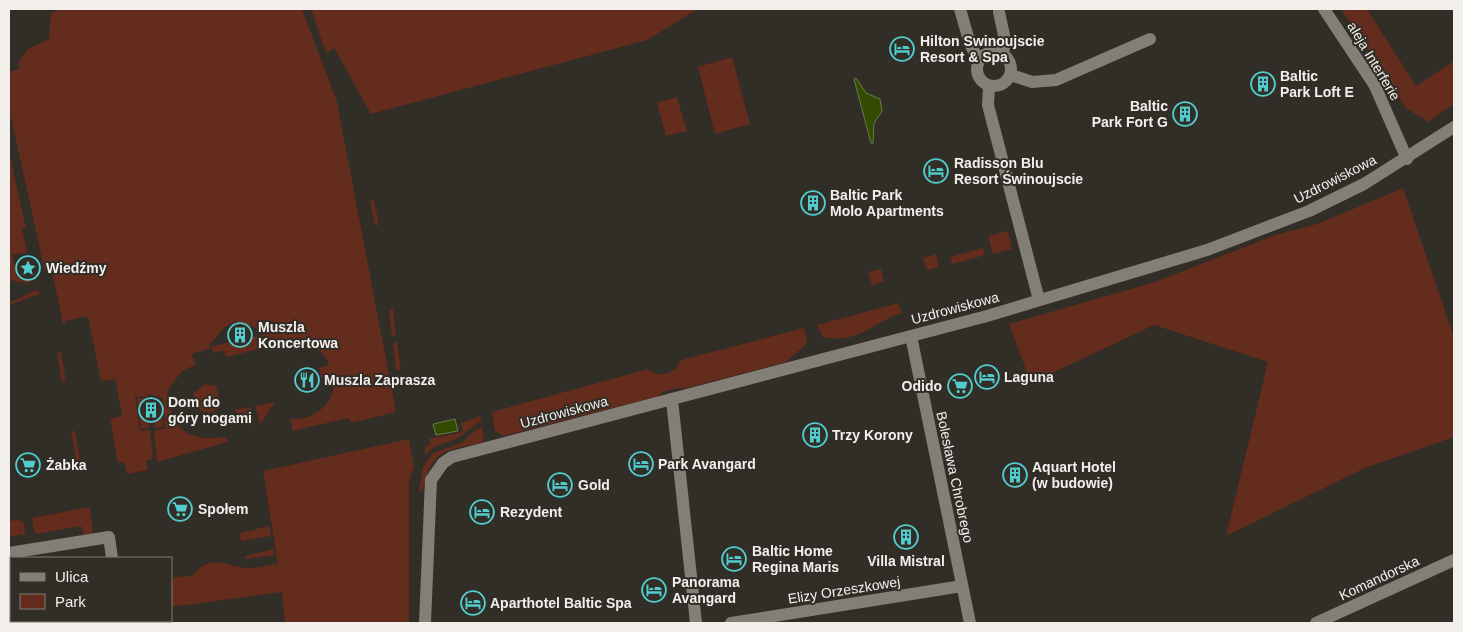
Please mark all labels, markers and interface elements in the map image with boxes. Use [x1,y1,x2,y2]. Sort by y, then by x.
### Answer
street label: aleja Interferie [1344,19,1404,103]
place label: Hilton Swinoujscie Resort & Spa [920,33,1045,65]
hotel icon: Hilton Swinoujscie Resort & Spa [889,36,915,62]
place label: Baltic Park Loft E [1280,68,1354,100]
building icon: Baltic Park Loft E [1250,71,1276,97]
place label: Baltic Park Fort G [1092,98,1168,130]
building icon: Baltic Park Fort G [1172,101,1198,127]
street label: Uzdrowiskowa [1291,151,1379,207]
place label: Radisson Blu Resort Świnoujscie [954,155,1083,187]
hotel icon: Radisson Blu Resort Świnoujscie [923,158,949,184]
place label: Baltic Park Molo Apartments [830,187,944,219]
building icon: Baltic Park Molo Apartments [800,190,826,216]
place icon: Wiedźmy [15,255,41,281]
place label: Wiedźmy [46,260,107,276]
street label: Uzdrowiskowa [909,289,1001,327]
place label: Muszla Koncertowa [258,319,338,351]
building icon: Muszla Koncertowa [227,322,253,348]
hotel icon: Laguna [974,364,1000,390]
restaurant icon: Muszla Zaprasza [294,367,320,393]
place label: Laguna [1004,369,1054,385]
place label: Muszla Zaprasza [324,372,435,388]
supermarket icon: Odido [947,373,973,399]
place label: Odido [902,378,942,394]
street label: Uzdrowiskowa [518,393,610,431]
place label: Dom do góry nogami [168,394,252,426]
building icon: Dom do góry nogami [138,397,164,423]
street label: Bolesława Chrobrego [933,410,977,544]
building icon: Trzy Korony [802,422,828,448]
place label: Trzy Korony [832,427,913,443]
hotel icon: Park Avangard [628,451,654,477]
supermarket icon: Żabka [15,452,41,478]
place label: Park Avangard [658,456,756,472]
place label: Żabka [46,457,87,473]
place label: Aquart Hotel (w budowie) [1032,459,1116,491]
building icon: Aquart Hotel (w budowie) [1002,462,1028,488]
hotel icon: Gold [547,472,573,498]
place label: Gold [578,477,610,493]
supermarket icon: Społem [167,496,193,522]
hotel icon: Rezydent [469,499,495,525]
place label: Społem [198,501,249,517]
place label: Rezydent [500,504,563,520]
building icon: Villa Mistral [893,524,919,550]
place label: Baltic Home Regina Maris [752,543,839,575]
hotel icon: Baltic Home Regina Maris [721,546,747,572]
street label: Komandorska [1336,552,1422,604]
place label: Villa Mistral [867,553,945,569]
legend [10,557,172,622]
text: Ulica [55,568,89,585]
street label: Elizy Orzeszkowej [787,573,901,607]
place label: Panorama Avangard [672,574,740,606]
hotel icon: Panorama Avangard [641,577,667,603]
hotel icon: Aparthotel Baltic Spa [460,590,486,616]
text: Park [55,593,86,610]
place label: Aparthotel Baltic Spa [490,595,632,611]

